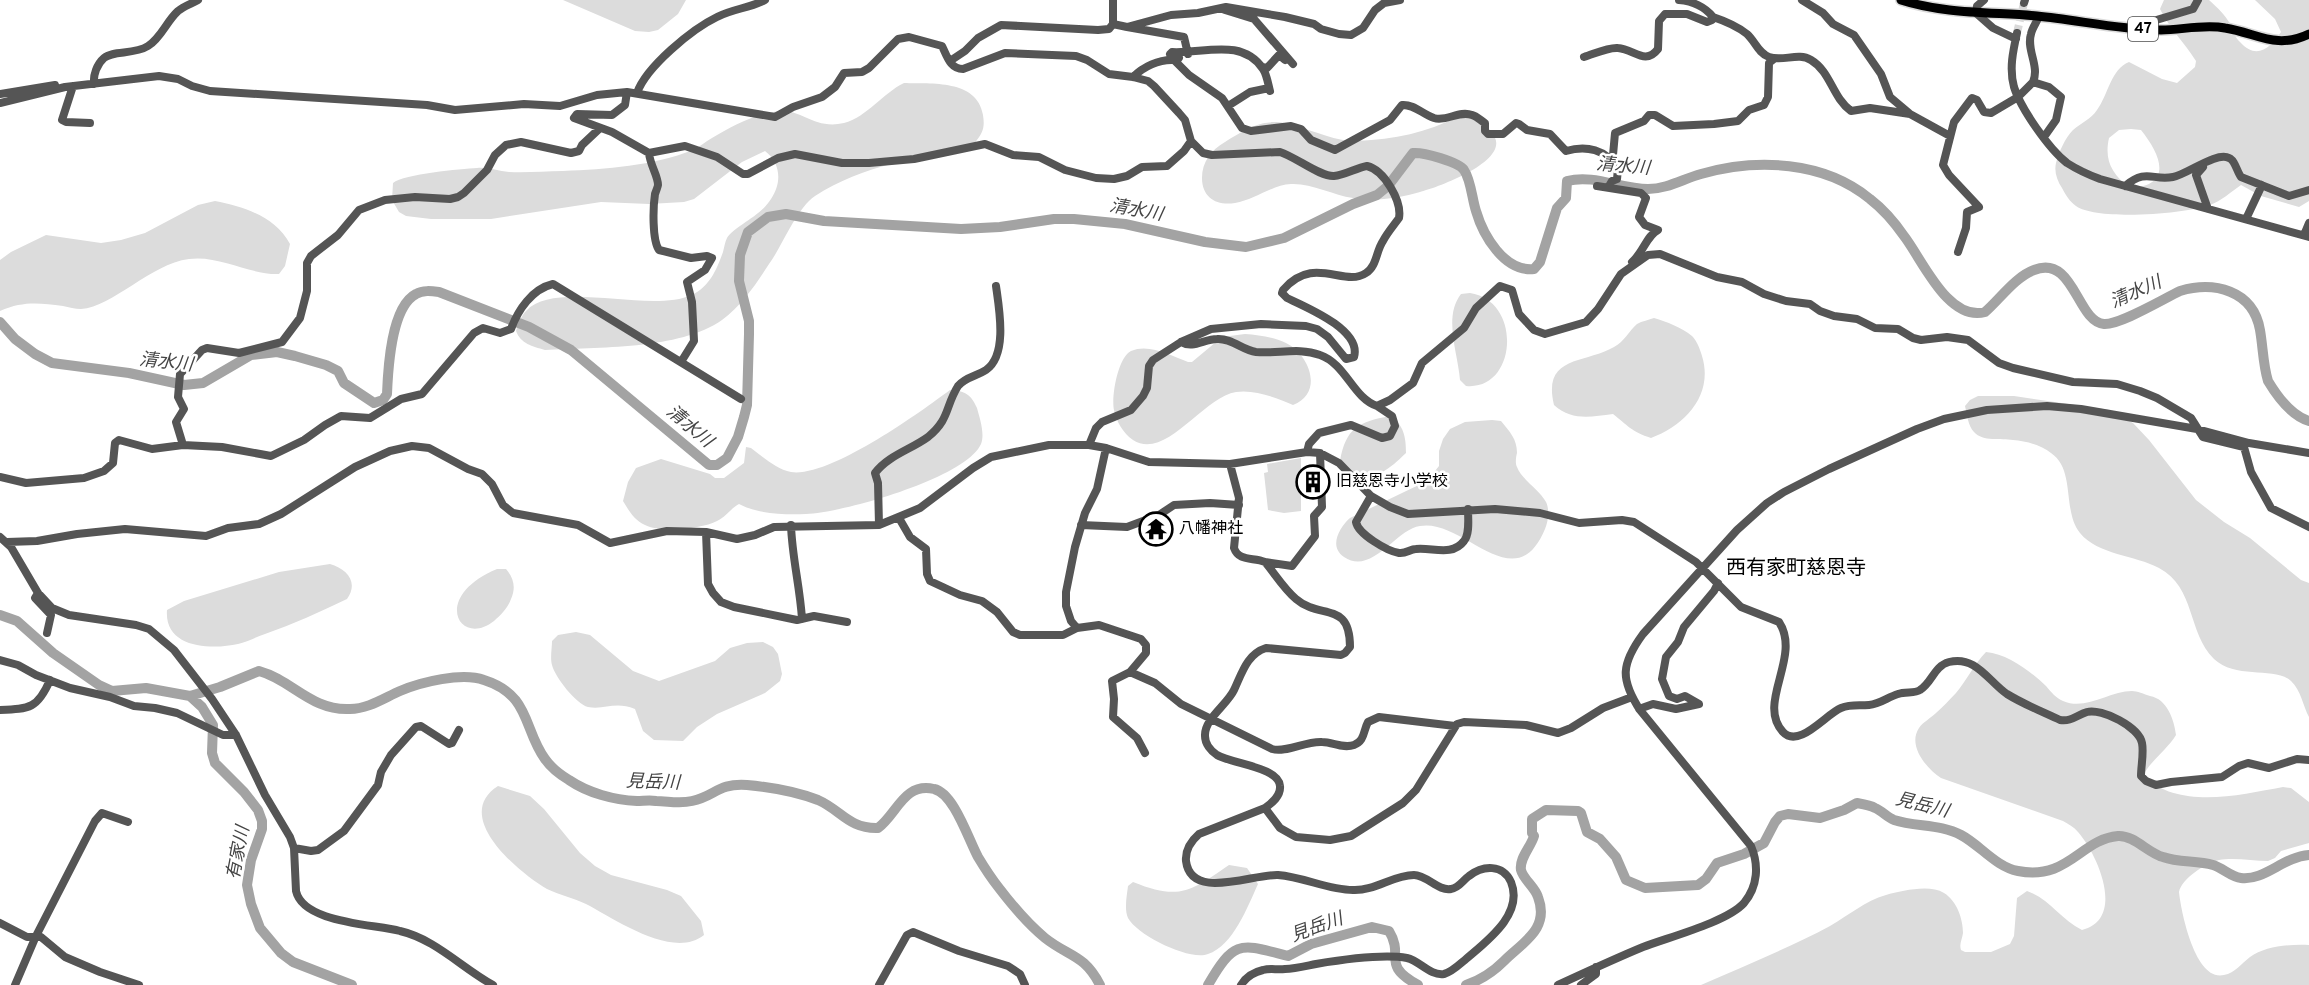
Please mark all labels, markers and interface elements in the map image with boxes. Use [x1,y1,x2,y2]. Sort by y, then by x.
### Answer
road number: 47 [2128,17,2158,41]
water label: 清水川 [1595,153,1653,181]
water label: 清水川 [1107,195,1167,227]
water label: 清水川 [2107,271,2167,314]
water label: 清水川 [138,349,196,377]
water label: 清水川 [661,401,719,454]
building icon: 旧慈恩寺小学校 [1295,464,1331,500]
place label: 旧慈恩寺小学校 [1336,472,1448,492]
temple icon: 八幡神社 [1138,511,1174,547]
place label: 八幡神社 [1179,519,1243,539]
district label: 西有家町慈恩寺 [1726,556,1866,582]
water label: 見岳川 [626,771,682,796]
water label: 見岳川 [1893,788,1953,824]
water label: 有家川 [223,822,256,882]
water label: 見岳川 [1288,907,1348,948]

